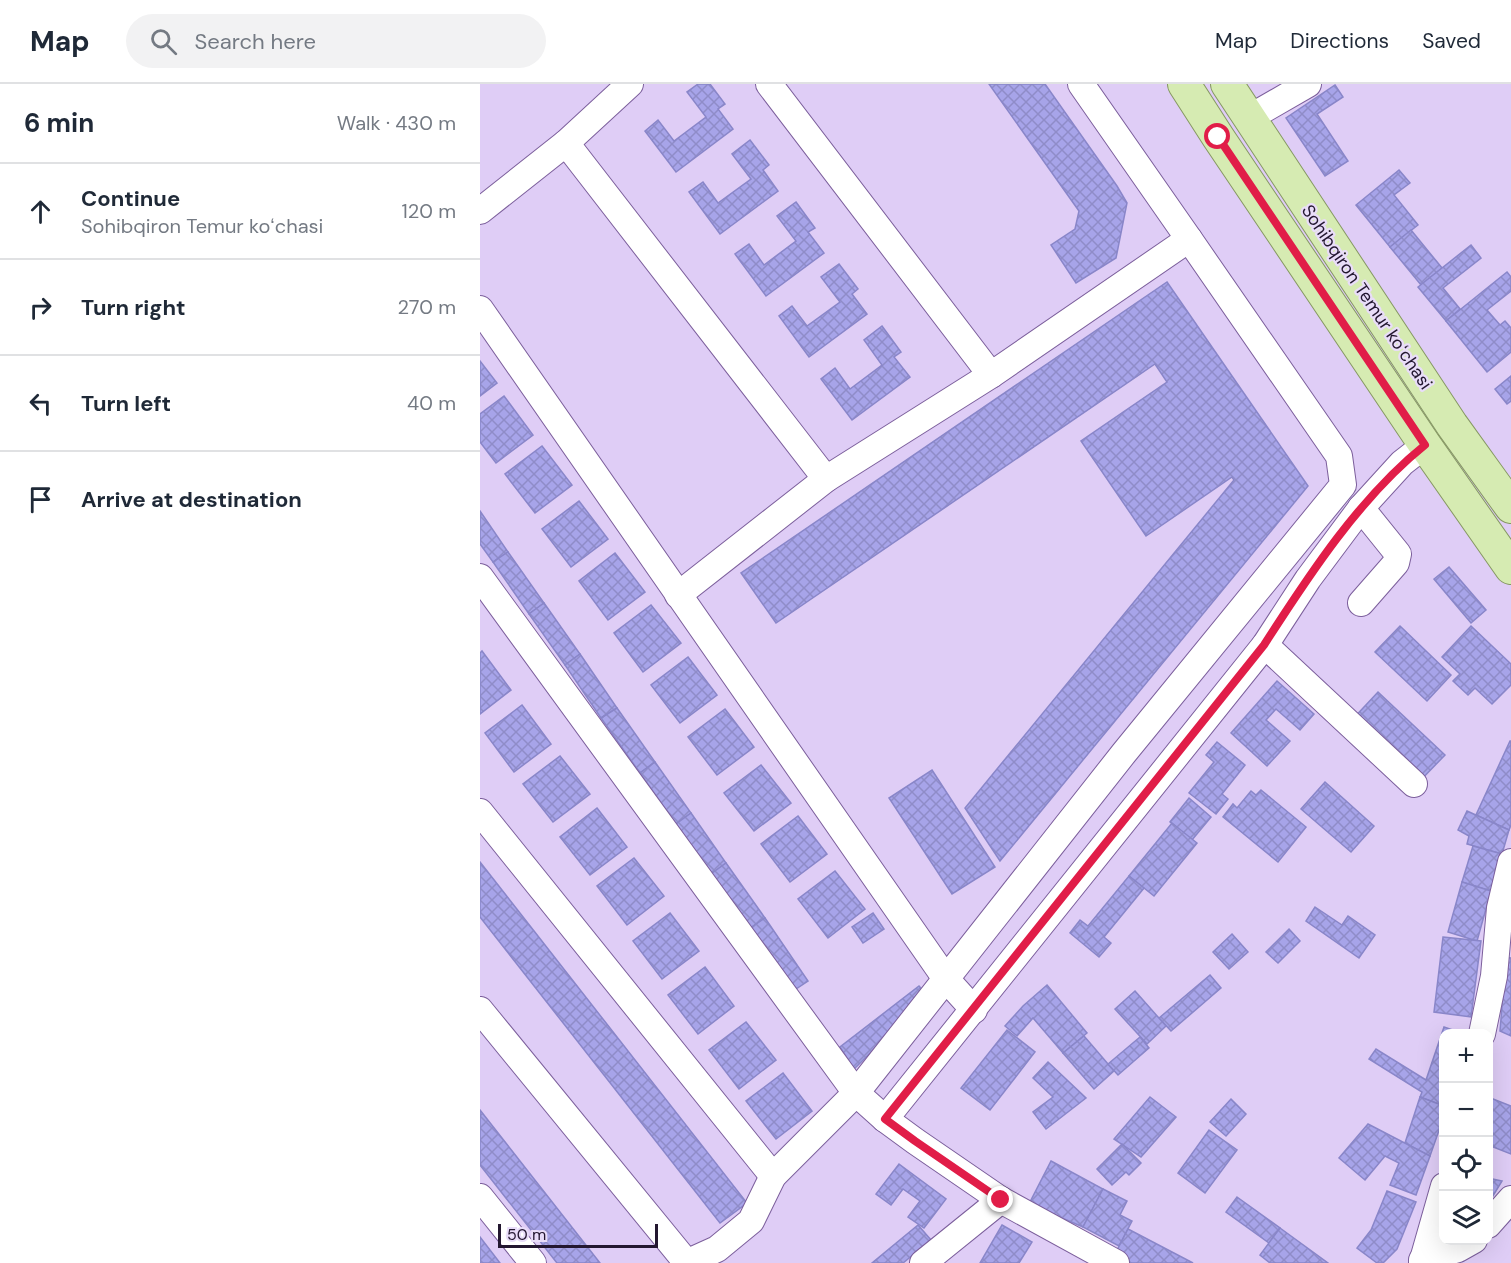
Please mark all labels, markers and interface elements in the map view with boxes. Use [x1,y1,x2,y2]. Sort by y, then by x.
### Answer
search box [126,14,546,68]
text: Map [30,23,90,60]
icon: search [147,25,180,58]
text: Search here [195,27,316,56]
text: Map [1215,27,1257,55]
text: Directions [1290,27,1389,55]
text: Saved [1422,27,1481,55]
text: 6 min [24,106,94,140]
text: Walk · 430 m [337,110,456,136]
route start [1204,123,1230,149]
text: Continue [81,184,180,213]
icon: ahead [24,195,57,228]
text: 120 m [402,198,456,224]
street label: Sohibqiron Temur koʻchasi [1296,200,1438,394]
text: Sohibqiron Temur koʻchasi [81,213,323,239]
icon: right [24,291,57,324]
text: Turn right [81,293,186,322]
text: 270 m [398,294,456,320]
icon: left [24,387,57,420]
text: Turn left [81,389,171,418]
text: 40 m [407,390,456,416]
icon: arrive [24,483,57,516]
text: Arrive at destination [81,485,302,514]
map controls [1439,1029,1493,1245]
button: + [1439,1029,1493,1083]
button: − [1439,1083,1493,1137]
button: locate [1439,1137,1493,1191]
route end [987,1186,1013,1212]
button: layers [1439,1191,1493,1245]
scale bar [498,1221,658,1248]
text: 50 m [507,1224,546,1245]

